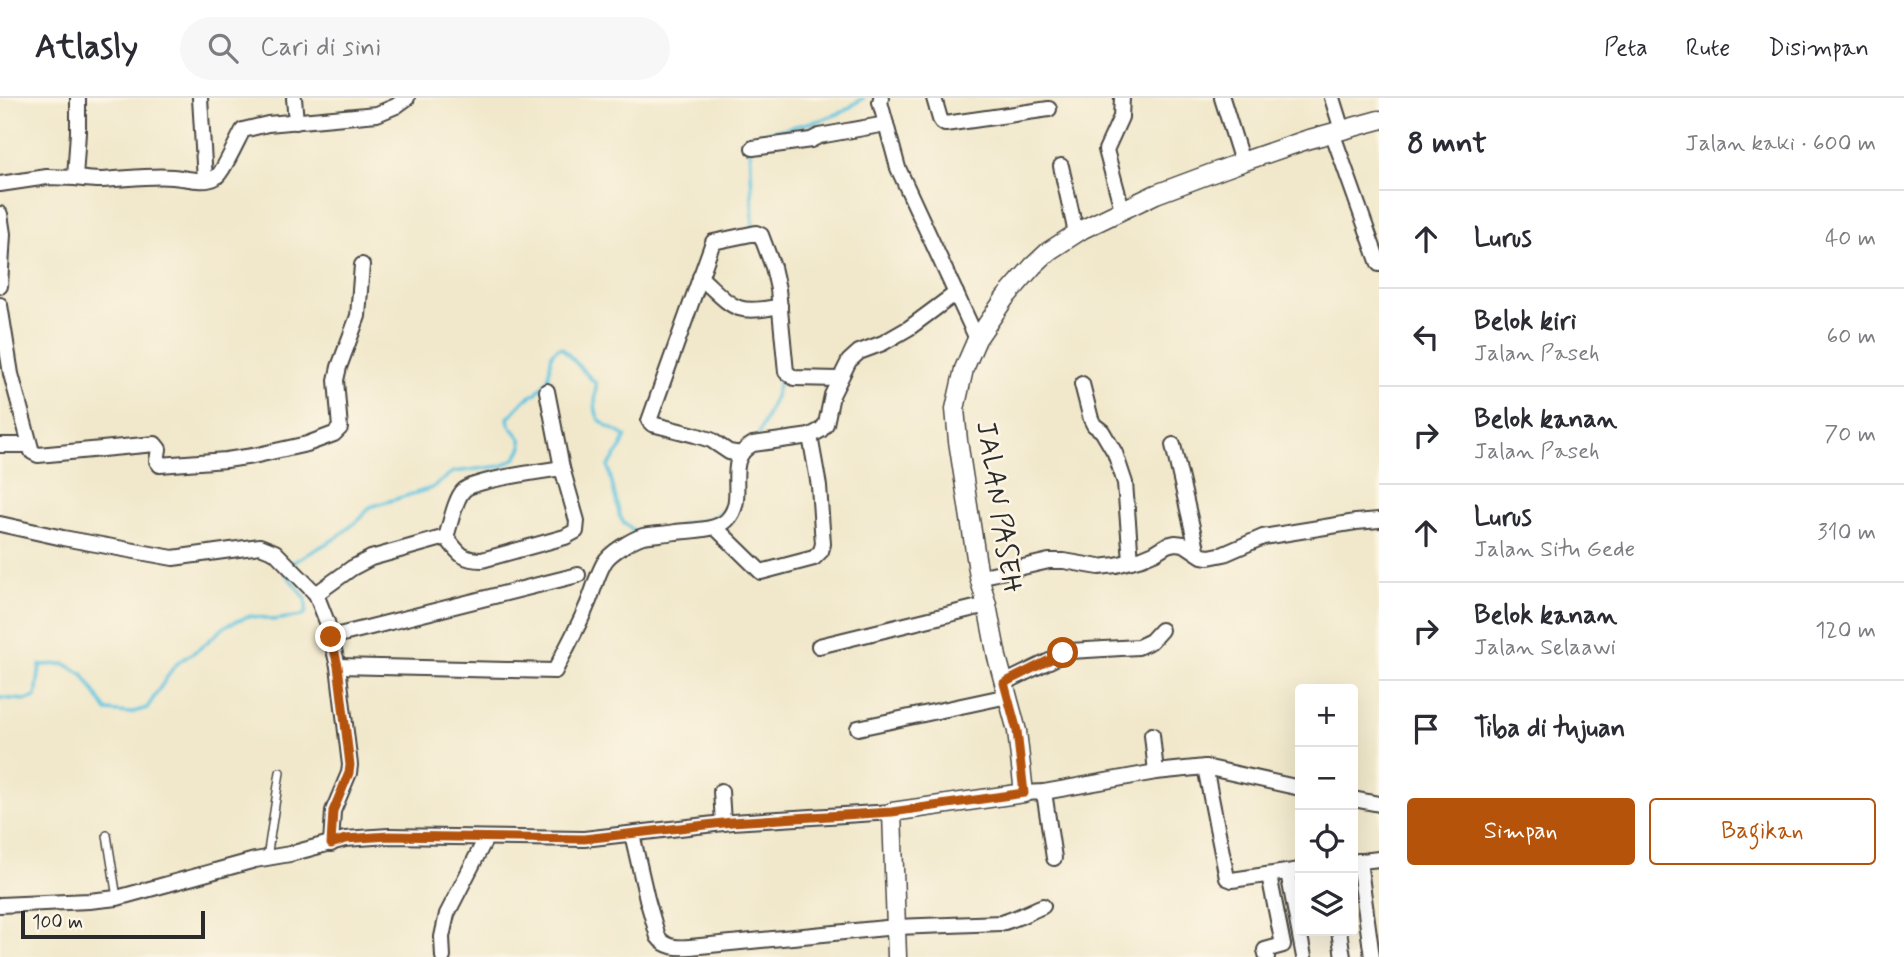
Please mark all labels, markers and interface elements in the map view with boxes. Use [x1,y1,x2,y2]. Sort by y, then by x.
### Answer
search box [180,17,670,80]
text: Atlasly [35,26,138,70]
icon: search [204,29,242,67]
text: Cari di sini [260,31,381,65]
text: Peta [1604,33,1648,64]
text: Rute [1686,33,1730,64]
text: Disimpan [1768,33,1869,64]
text: 8 mnt [1407,124,1487,163]
text: Jalan kaki · 600 m [1685,129,1876,159]
icon: ahead [1407,220,1445,258]
text: Lurus [1474,222,1532,256]
text: 40 m [1825,224,1876,254]
text: Belok kiri [1474,305,1576,339]
icon: left [1407,318,1445,356]
text: 60 m [1827,322,1876,352]
text: Jalan Paseh [1474,339,1600,369]
text: Belok kanan [1474,403,1617,437]
icon: right [1407,416,1445,454]
street label: JALAN PASEH [966,418,1030,596]
text: 70 m [1824,420,1876,450]
text: Jalan Paseh [1474,437,1600,467]
text: Lurus [1474,501,1532,535]
icon: ahead [1407,514,1445,552]
text: 310 m [1817,518,1876,548]
text: Jalan Situ Gede [1474,535,1635,565]
text: Belok kanan [1474,599,1617,633]
icon: right [1407,612,1445,650]
text: 120 m [1815,616,1876,646]
route end [315,621,346,652]
text: Jalan Selaawi [1474,633,1616,663]
route start [1047,637,1078,668]
map controls [1295,684,1358,936]
button: + [1295,684,1358,747]
icon: arrive [1407,710,1445,748]
text: Tiba di tujuan [1474,712,1625,746]
button: − [1295,747,1358,810]
button: Simpan [1407,798,1635,865]
button: Bagikan [1649,798,1876,865]
button: locate [1295,810,1358,873]
button: layers [1295,873,1358,936]
scale bar [21,908,205,940]
text: 100 m [32,910,83,935]

